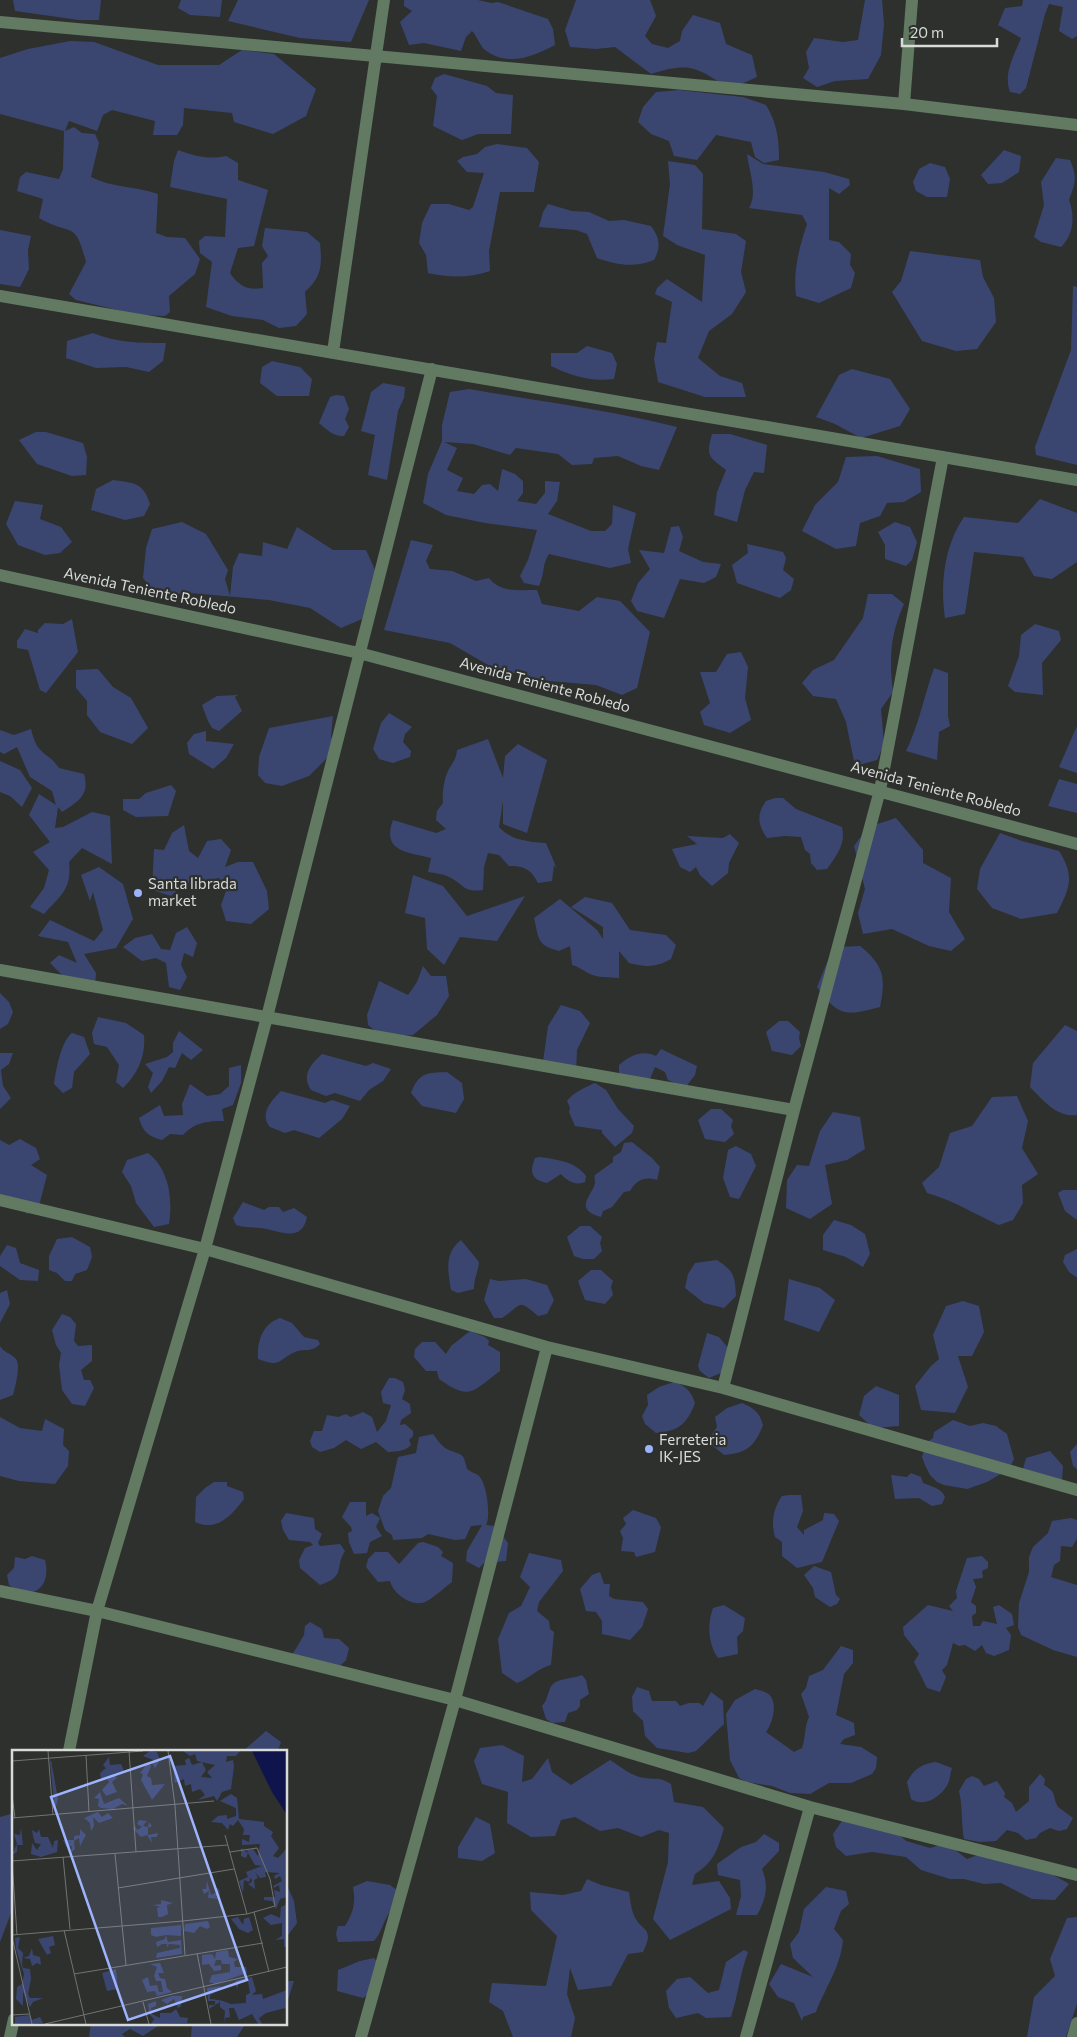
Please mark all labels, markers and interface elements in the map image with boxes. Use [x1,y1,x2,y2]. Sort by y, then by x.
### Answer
scale bar [902,15,997,47]
text: 20 m [910,23,944,41]
street label: Avenida Teniente Robledo [62,563,238,617]
street label: Avenida Teniente Robledo [458,653,633,715]
street label: Avenida Teniente Robledo [849,757,1024,819]
place label: Santa librada market [148,874,237,909]
marker: Santa librada market [132,887,144,899]
place label: Ferreteria IK-JES [659,1430,726,1465]
marker: Ferreteria IK-JES [643,1443,655,1455]
inset map [12,1750,288,2024]

